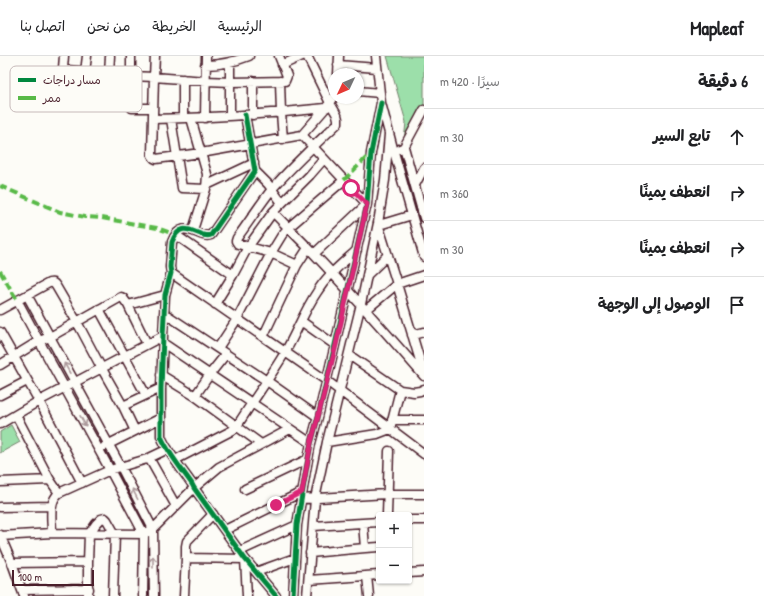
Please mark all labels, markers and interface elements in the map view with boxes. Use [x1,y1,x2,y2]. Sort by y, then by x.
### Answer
text: Mapleaf [690,15,744,41]
text: اتصل بنا [20,16,65,35]
text: من نحن [87,16,130,35]
text: الخريطة [152,16,196,35]
text: الرئيسية [218,16,262,35]
legend [10,66,142,112]
north arrow [328,68,364,104]
text: 6 دقيقة [698,69,748,92]
text: سيرًا · 420 m [440,72,500,90]
text: مسار دراجات [43,73,101,87]
text: ممر [42,91,61,105]
text: تابع السير [653,125,710,146]
icon: ahead [726,126,748,148]
text: 30 m [440,128,464,146]
route start [342,179,360,197]
text: انعطف يمينًا [640,181,710,202]
icon: right [726,182,748,204]
text: 360 m [440,184,469,202]
text: انعطف يمينًا [640,237,710,258]
icon: right [726,238,748,260]
text: 30 m [440,240,464,258]
text: الوصول إلى الوجهة [598,293,710,314]
icon: arrive [726,294,748,316]
one-way arrow [62,362,70,374]
one-way arrow [79,415,87,427]
one-way arrow [131,489,138,501]
route end [267,496,285,514]
map controls [376,512,412,584]
button: + [376,512,412,548]
button: − [376,548,412,584]
one-way arrow [149,556,157,569]
scale bar [12,568,94,587]
text: 100 m [18,570,42,584]

